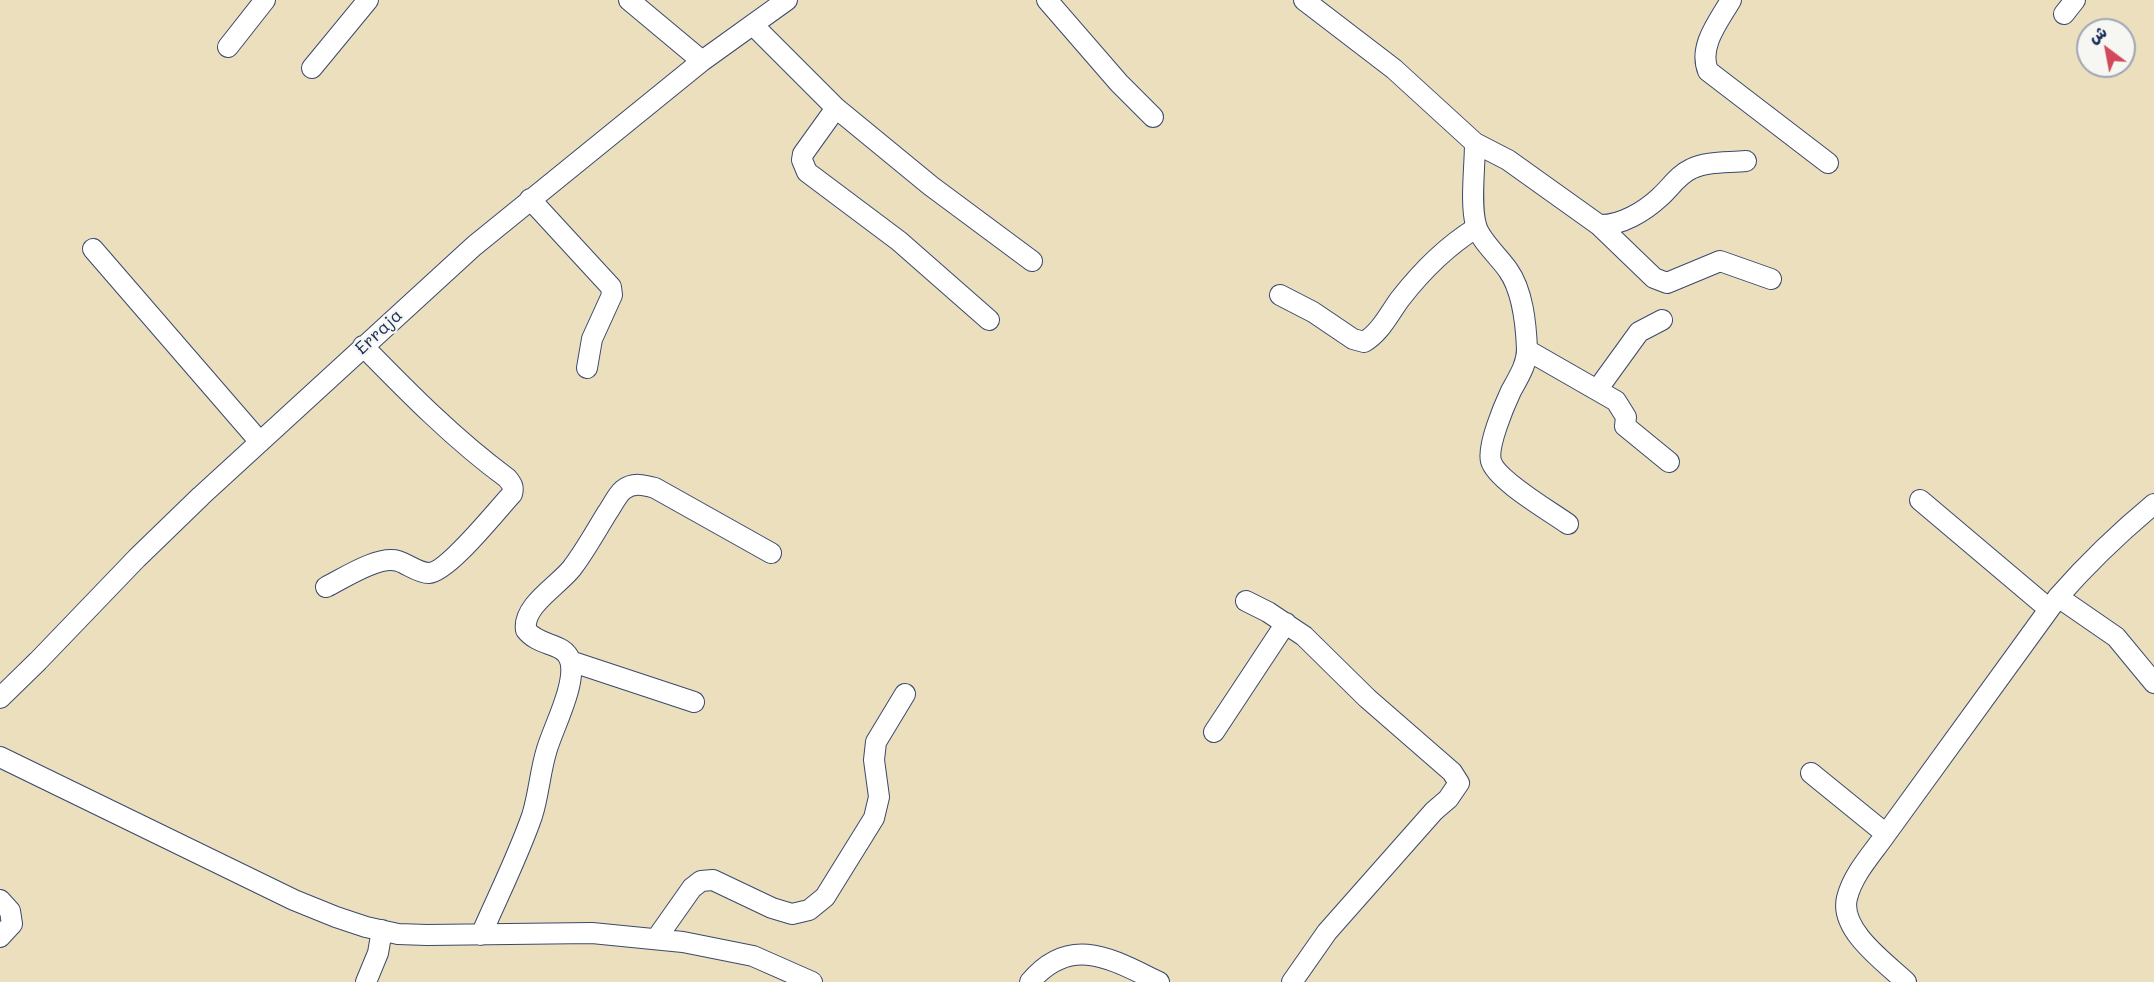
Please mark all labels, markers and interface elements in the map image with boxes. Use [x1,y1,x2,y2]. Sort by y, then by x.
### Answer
north arrow [2076,18,2136,78]
text: ش [2084,20,2110,48]
street label: Erraja [351,305,407,359]

